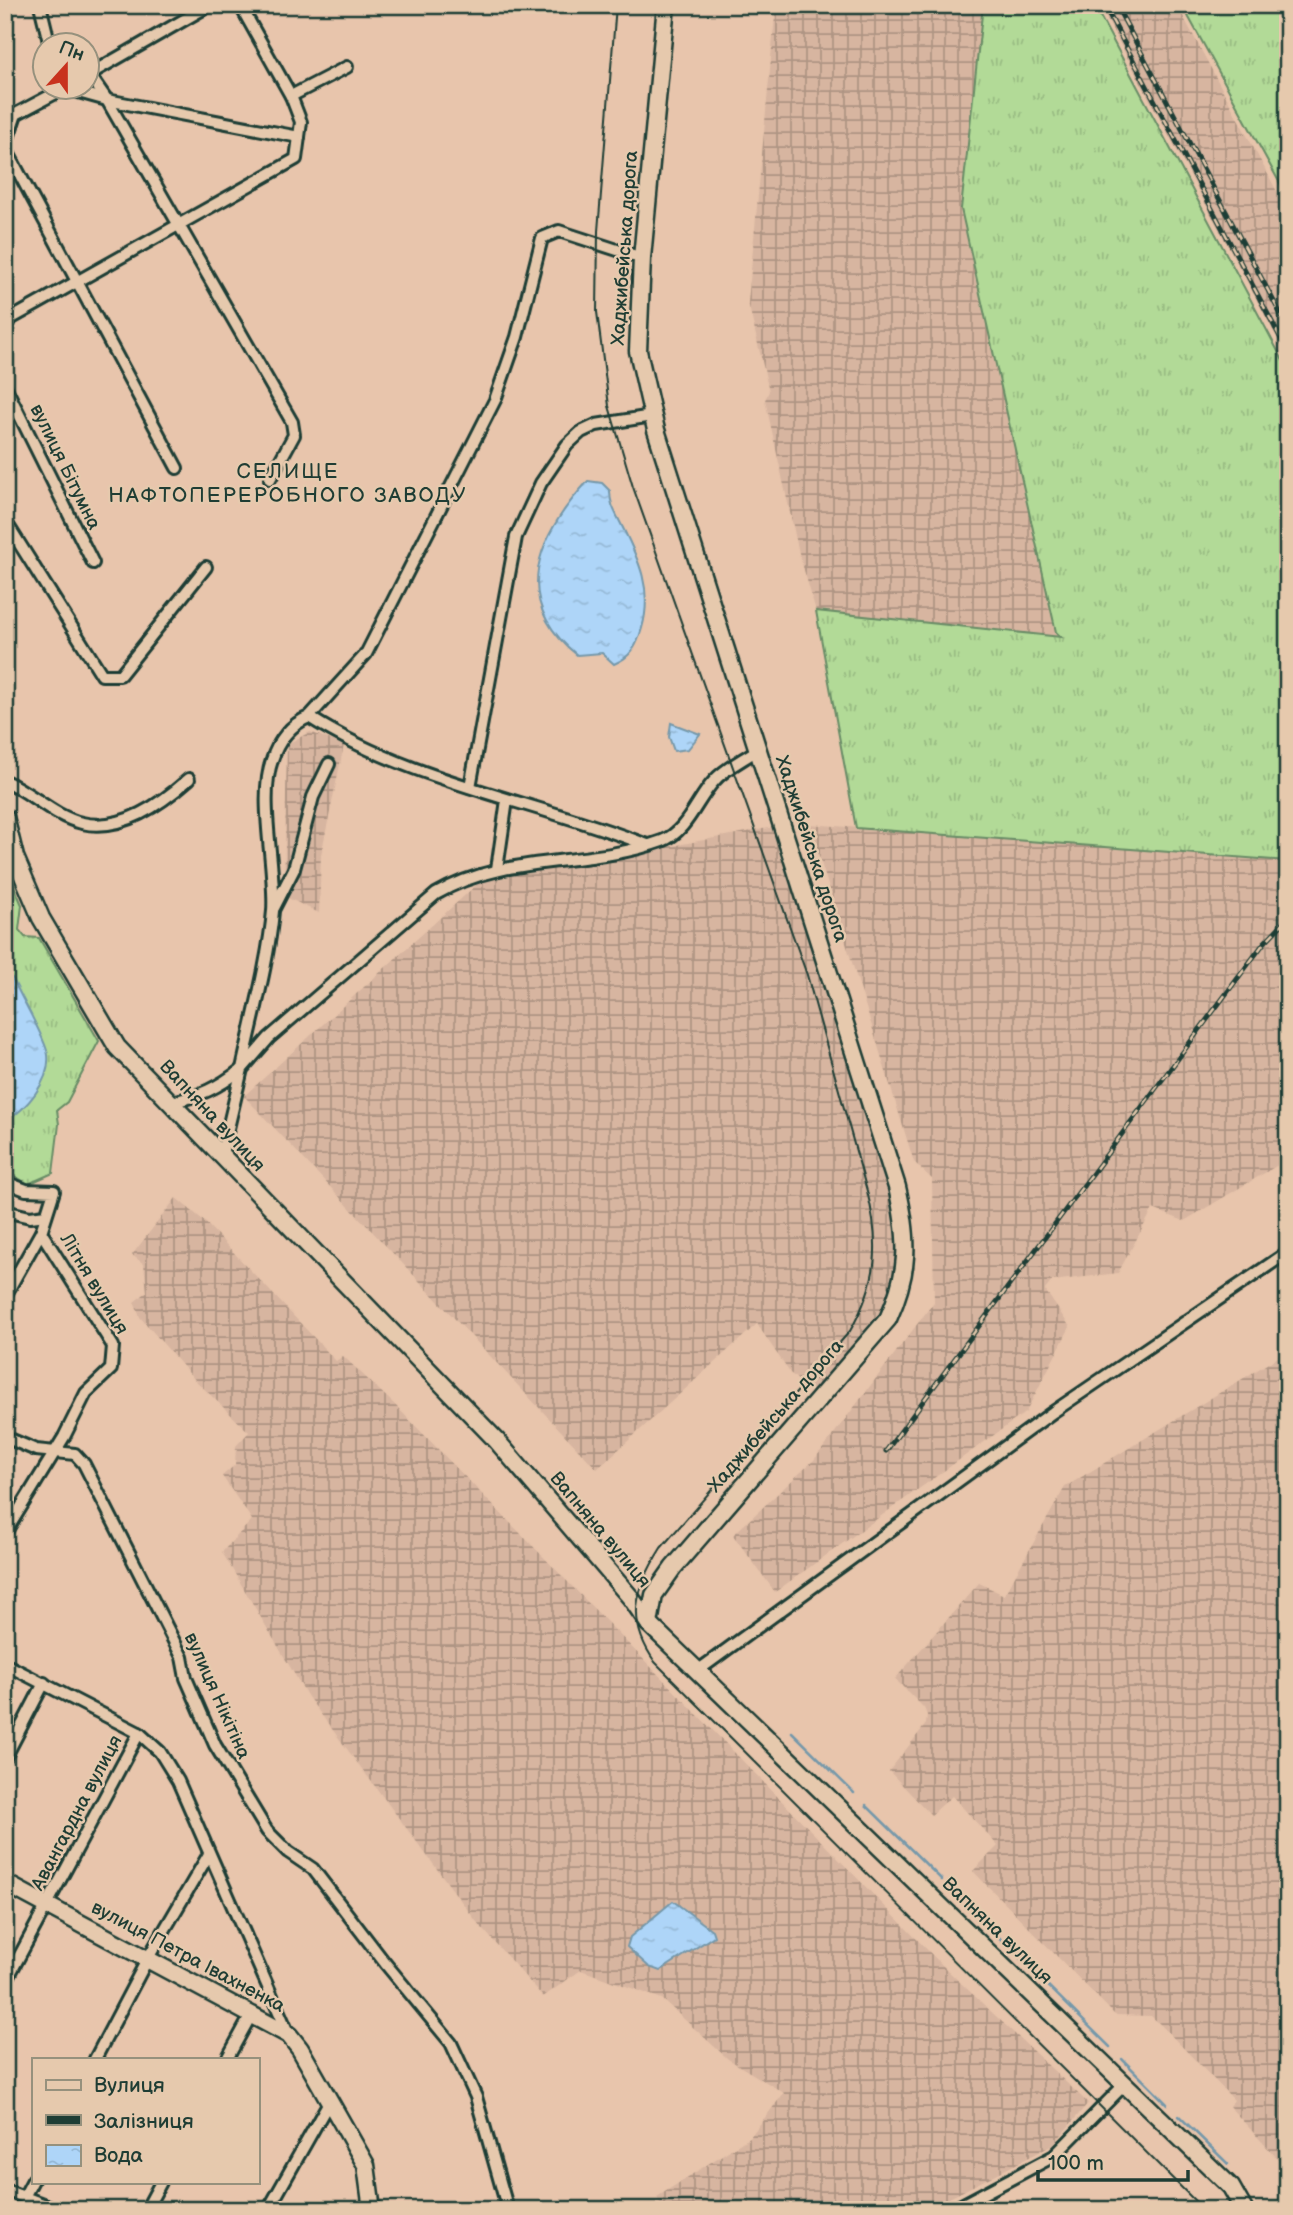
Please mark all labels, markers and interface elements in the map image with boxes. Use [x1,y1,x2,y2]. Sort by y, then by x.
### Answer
north arrow [32,32,102,102]
text: Пн [56,36,87,67]
street label: Хаджибейська дорога [607,150,643,346]
street label: вулиця Бітумна [25,400,105,534]
district label: СЕЛИЩЕ НАФТОПЕРЕРОБНОГО ЗАВОДУ [108,459,468,508]
street label: Хаджибейська дорога [770,753,852,945]
street label: Вапняна вулиця [154,1055,270,1177]
street label: Літня вулиця [54,1228,133,1339]
street label: Хаджибейська дорога [703,1335,849,1497]
street label: Вапняна вулиця [545,1467,655,1593]
street label: вулиця Нікітіна [179,1629,255,1763]
street label: Авангардна вулиця [26,1732,128,1895]
street label: Вапняна вулиця [937,1873,1057,1989]
street label: вулиця Петра Івахненка [87,1896,289,2018]
legend [32,2058,259,2184]
text: Вулиця [94,2073,165,2098]
text: Залізниця [94,2109,194,2134]
scale bar [1038,2138,1188,2182]
text: Вода [94,2143,143,2168]
text: 100 m [1048,2151,1104,2176]

